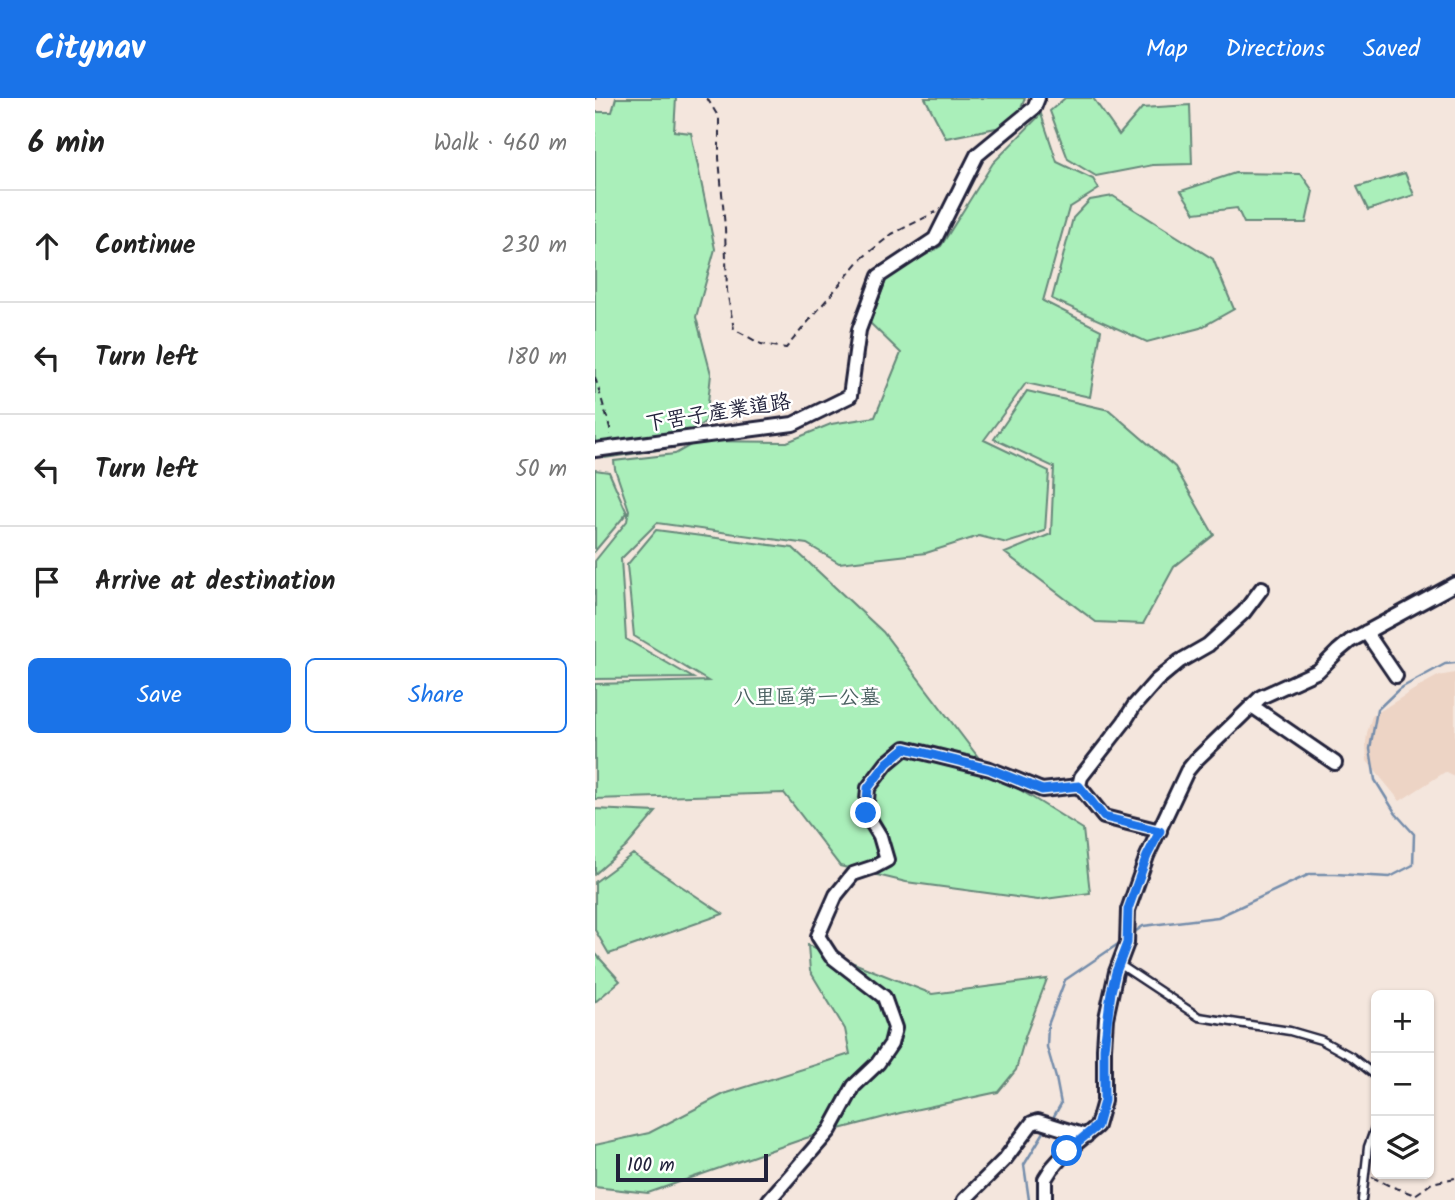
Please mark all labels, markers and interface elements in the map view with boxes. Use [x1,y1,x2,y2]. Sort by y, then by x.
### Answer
text: Citynav [35,23,145,76]
text: Map [1146,30,1188,69]
text: Directions [1226,30,1325,69]
text: Saved [1363,30,1420,69]
text: 6 min [28,120,105,168]
text: Walk · 460 m [433,126,567,162]
text: Continue [95,225,196,267]
icon: ahead [28,227,66,265]
text: 230 m [501,228,567,264]
text: Turn left [95,337,198,379]
icon: left [28,339,66,377]
text: 180 m [507,340,567,376]
street label: 下罟子產業道路 [643,386,793,441]
text: Turn left [95,449,198,491]
icon: left [28,451,66,489]
text: 50 m [516,452,567,488]
text: Arrive at destination [95,561,335,603]
icon: arrive [28,563,66,601]
button: Save [28,658,291,733]
button: Share [305,658,567,733]
park label: 八里區第一公墓 [734,682,881,715]
route end [850,797,881,828]
map controls [1371,990,1434,1179]
button: + [1371,990,1434,1053]
button: − [1371,1053,1434,1116]
button: layers [1371,1116,1434,1179]
route start [1051,1135,1082,1166]
scale bar [616,1151,768,1183]
text: 100 m [627,1151,675,1181]

